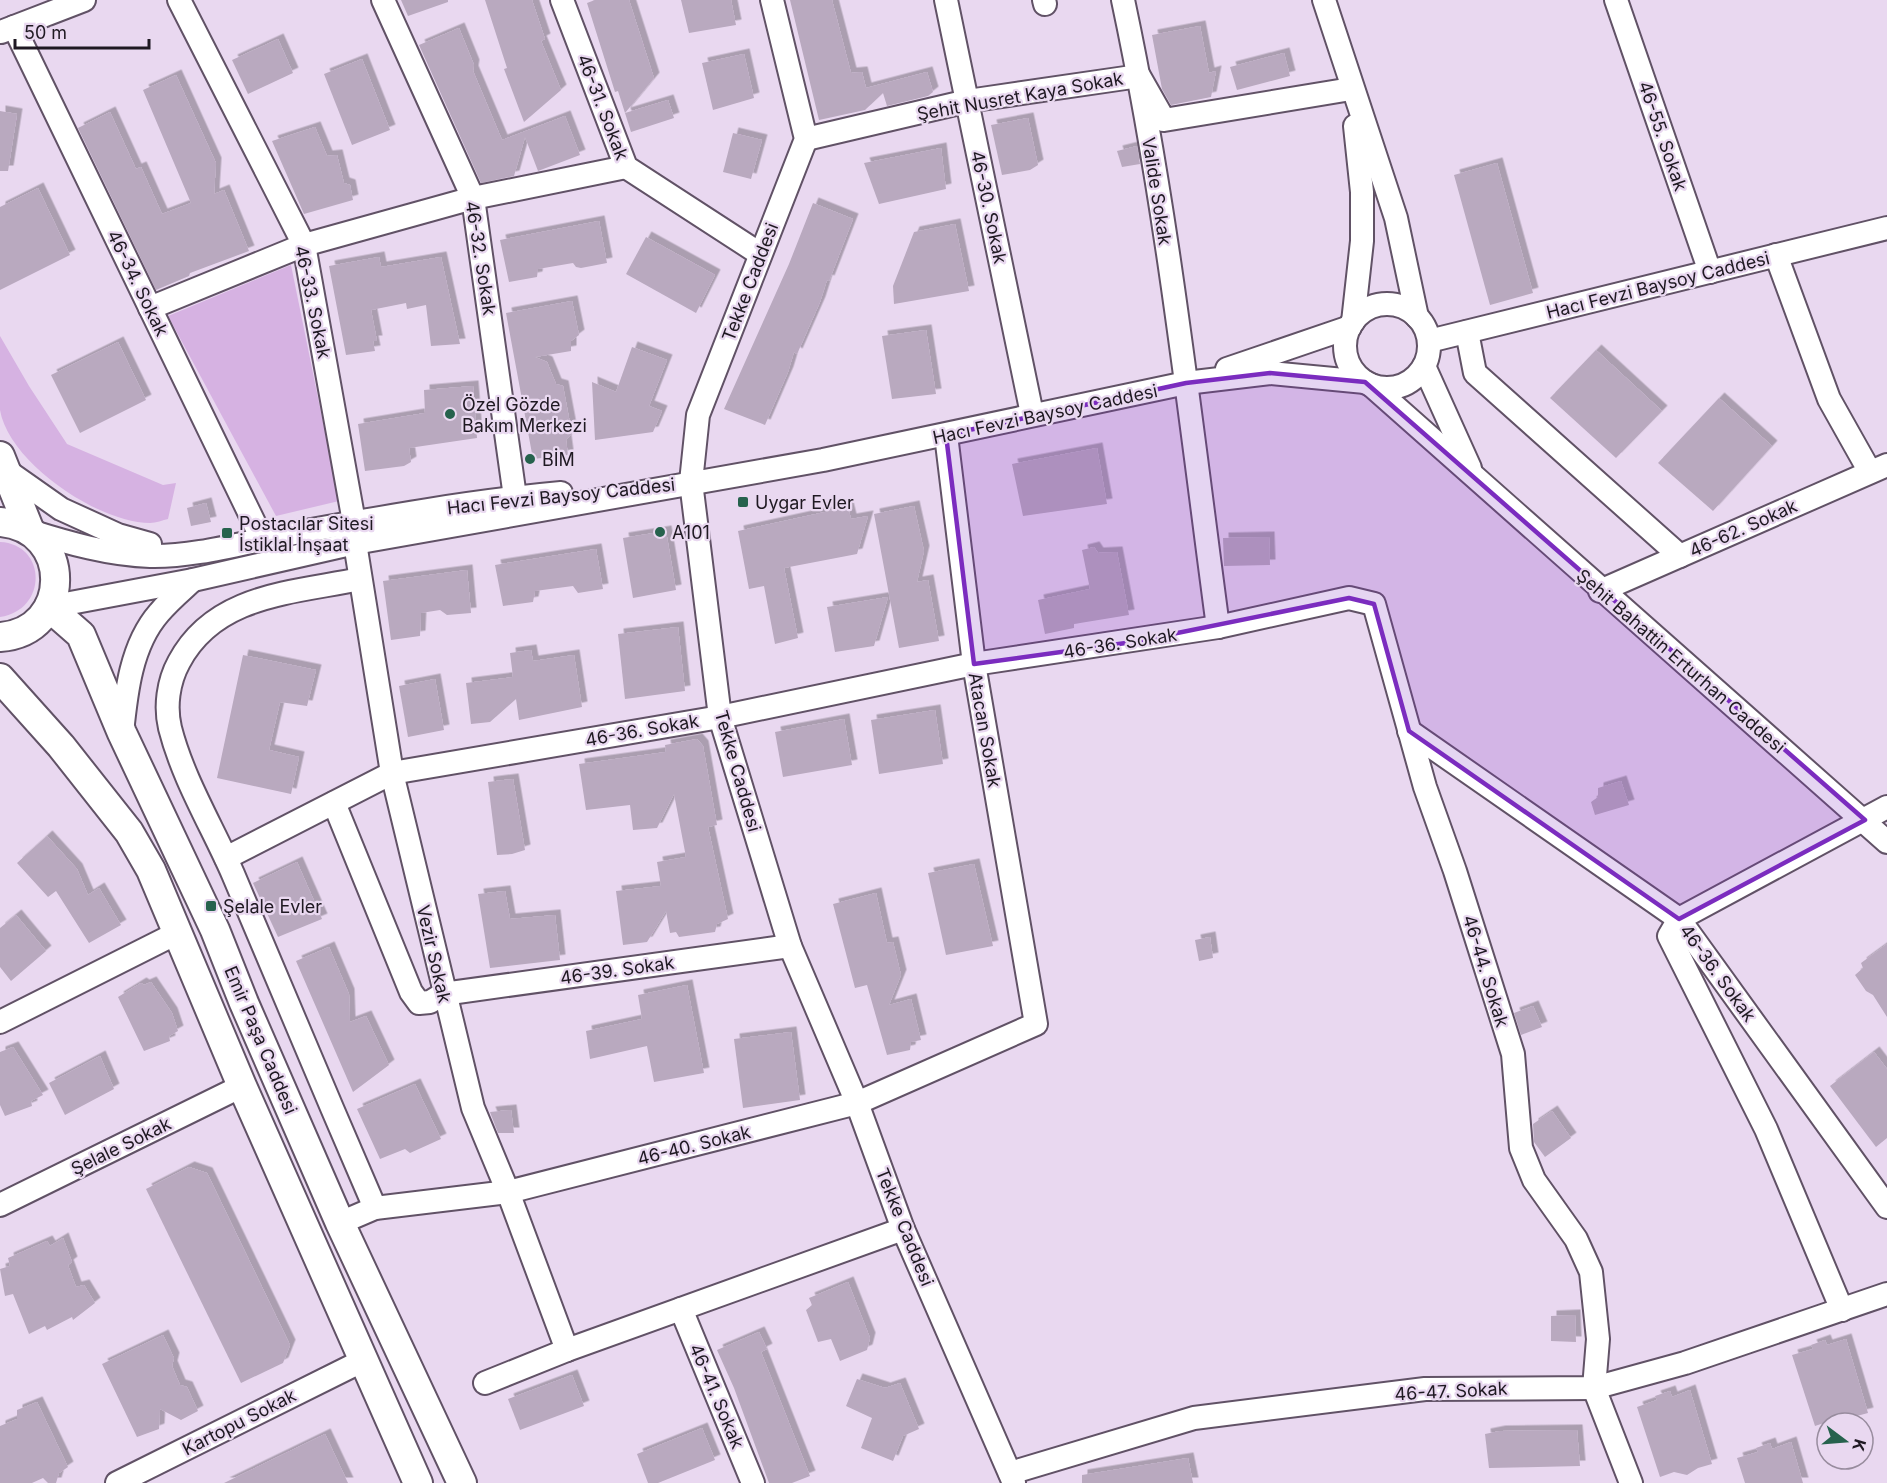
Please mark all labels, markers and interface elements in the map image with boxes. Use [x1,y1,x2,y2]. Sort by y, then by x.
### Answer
scale bar [15,12,148,50]
text: 50 m [24,22,67,43]
street label: 46-31. Sokak [573,51,633,163]
street label: Şehit Nusret Kaya Sokak [915,67,1125,124]
street label: 46-55. Sokak [1634,78,1692,194]
street label: Valide Sokak [1138,135,1176,247]
street label: 46-30. Sokak [967,148,1011,266]
street label: 46-32. Sokak [462,199,500,317]
street label: Tekke Caddesi [718,220,782,344]
street label: 46-34. Sokak [103,227,173,340]
street label: 46-33. Sokak [291,243,335,361]
street label: Hacı Fevzi Baysoy Caddesi [1544,247,1772,323]
street label: Hacı Fevzi Baysoy Caddesi [931,380,1159,448]
place label: Özel Gözde Bakım Merkezi [462,393,587,436]
marker: Özel Gözde Bakım Merkezi [443,407,457,421]
place label: BİM [542,448,575,470]
marker: BİM [523,452,537,466]
street label: Hacı Fevzi Baysoy Caddesi [446,474,676,518]
place label: Uygar Evler [755,492,854,513]
marker: Uygar Evler [736,495,750,509]
street label: 46-62. Sokak [1686,495,1800,561]
place label: Postacılar Sitesi İstiklal İnşaat [239,513,374,555]
place label: A101 [672,522,710,543]
marker: A101 [653,525,667,539]
marker: Postacılar Sitesi İstiklal İnşaat [220,526,234,540]
street label: Şehit Bahattin Erturhan Caddesi [1572,565,1790,757]
street label: 46-36. Sokak [1062,624,1179,662]
street label: Atacan Sokak [965,671,1005,789]
street label: Tekke Caddesi [711,708,765,834]
street label: 46-36. Sokak [584,710,701,750]
place label: Şelale Evler [223,896,322,917]
marker: Şelale Evler [204,899,218,913]
street label: Vezir Sokak [413,903,456,1005]
street label: 46-44. Sokak [1459,912,1513,1030]
street label: 46-36. Sokak [1676,920,1760,1026]
street label: 46-39. Sokak [559,952,676,988]
street label: Emir Paşa Caddesi [220,963,302,1117]
street label: Şelale Sokak [68,1113,175,1179]
street label: 46-40. Sokak [635,1121,753,1169]
street label: Tekke Caddesi [872,1165,938,1289]
street label: 46-41. Sokak [685,1340,749,1452]
street label: 46-47. Sokak [1394,1378,1508,1404]
street label: Kartopu Sokak [179,1384,299,1460]
north arrow [1815,1411,1875,1471]
text: K [1848,1437,1871,1454]

